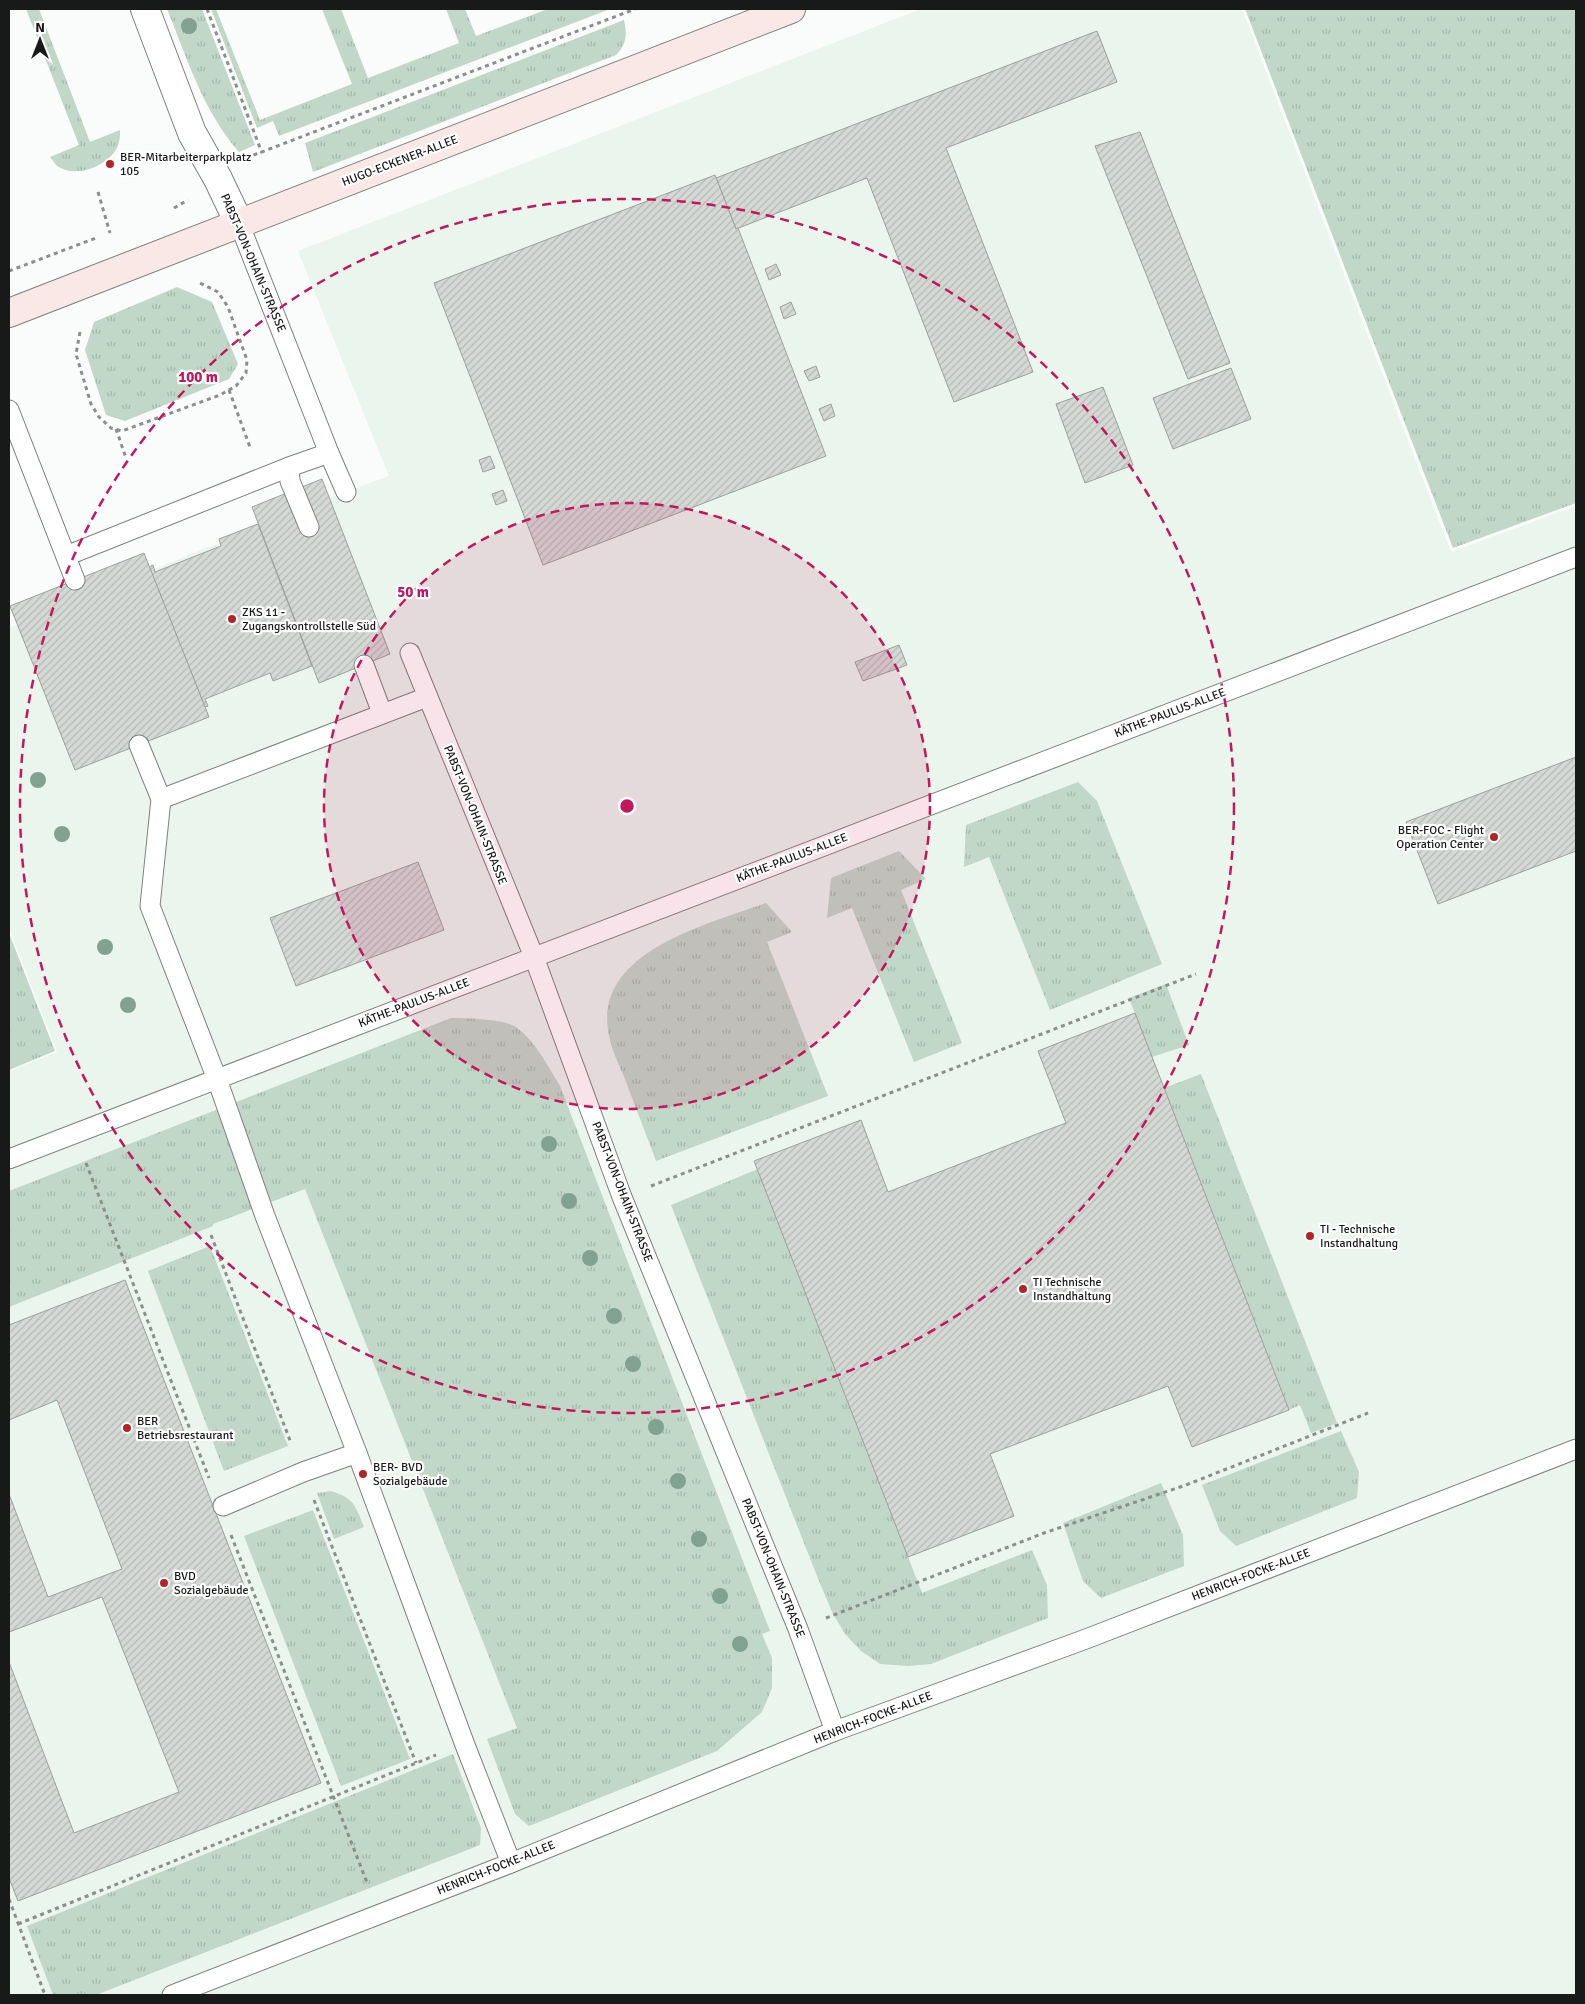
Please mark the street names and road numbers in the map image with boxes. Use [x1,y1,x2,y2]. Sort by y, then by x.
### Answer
street label: HUGO-ECKENER-ALLEE [340,132,460,190]
street label: PABST-VON-OHAIN-STRASSE [217,191,289,335]
street label: KÄTHE-PAULUS-ALLEE [1112,685,1228,741]
street label: PABST-VON-OHAIN-STRASSE [440,743,510,887]
street label: KÄTHE-PAULUS-ALLEE [734,830,850,886]
street label: KÄTHE-PAULUS-ALLEE [356,975,472,1031]
street label: PABST-VON-OHAIN-STRASSE [588,1120,656,1265]
street label: PABST-VON-OHAIN-STRASSE [738,1496,808,1640]
street label: HENRICH-FOCKE-ALLEE [1189,1545,1313,1605]
street label: HENRICH-FOCKE-ALLEE [811,1688,935,1748]
street label: HENRICH-FOCKE-ALLEE [435,1837,557,1899]

